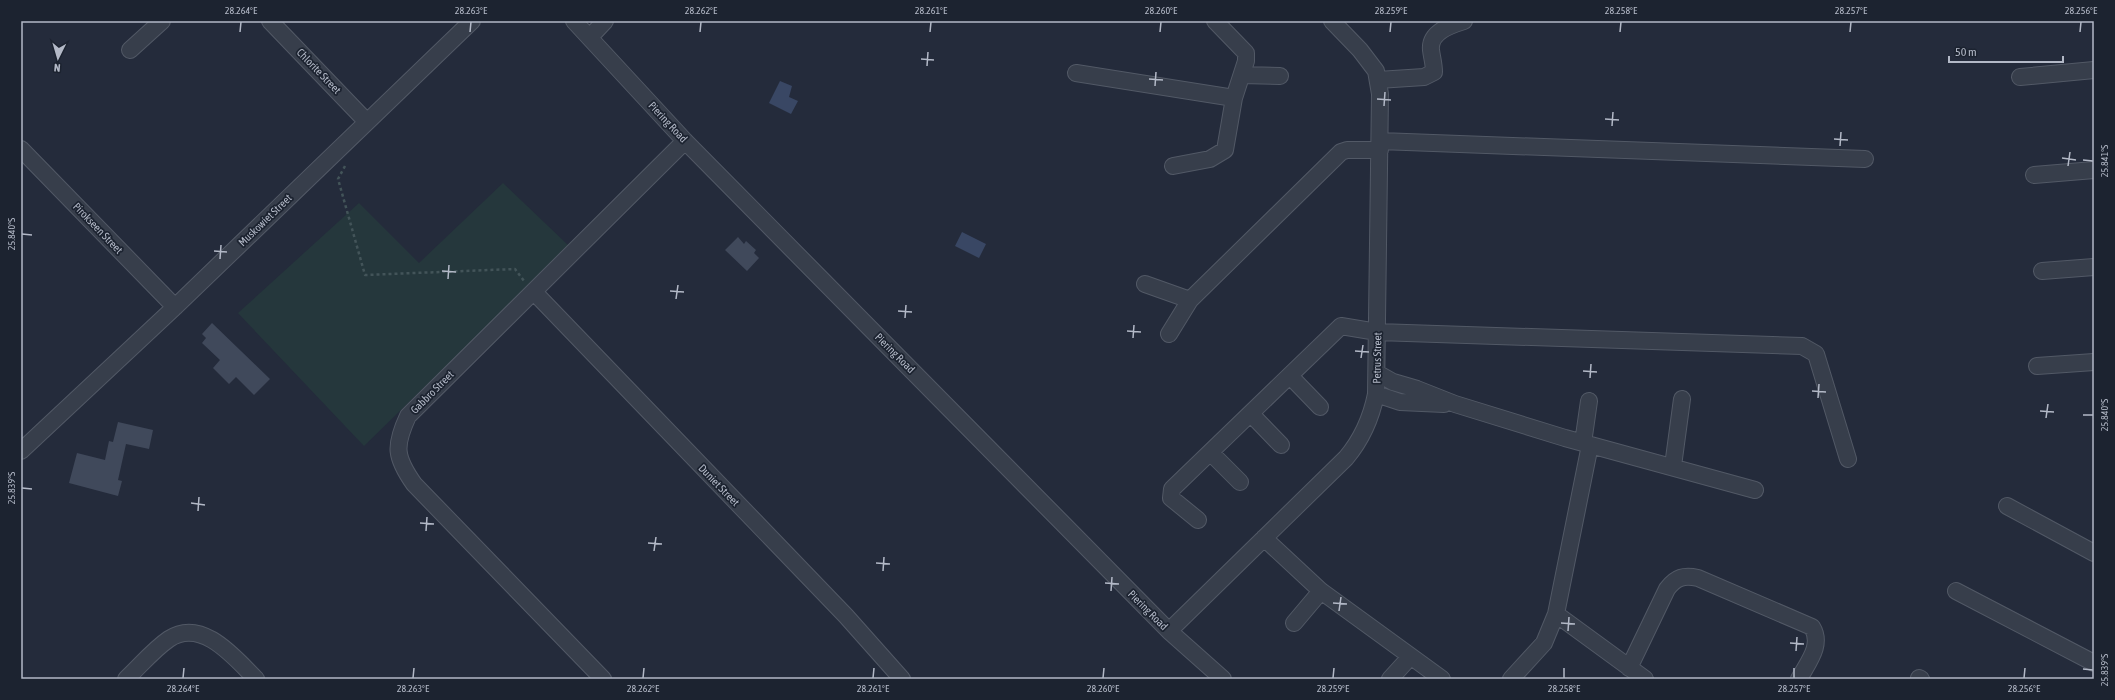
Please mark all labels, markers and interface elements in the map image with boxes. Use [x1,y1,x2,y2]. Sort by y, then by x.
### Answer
text: 28.264°E [225,5,258,16]
text: 28.263°E [455,5,488,16]
text: 28.262°E [685,5,718,16]
text: 28.261°E [915,5,948,16]
text: 28.260°E [1145,5,1178,16]
text: 28.259°E [1375,5,1408,16]
text: 28.258°E [1605,5,1638,16]
text: 28.257°E [1835,5,1868,16]
text: 28.256°E [2065,5,2098,16]
north arrow [38,38,78,78]
scale bar [1949,38,2063,64]
text: 50 m [1955,45,1977,59]
street label: Chlorite Street [295,46,343,96]
text: N [53,62,61,74]
street label: Piering Road [646,99,690,145]
text: 25.841°S [2099,145,2110,177]
street label: Muskowiet Street [236,192,294,248]
street label: Pirokseen Street [71,200,125,256]
text: 25.840°S [6,218,17,250]
street label: Piering Road [873,331,917,375]
street label: Petrus Street [1371,332,1383,384]
street label: Gabbro Street [408,368,456,416]
text: 25.840°S [2099,399,2110,431]
street label: Duniet Street [696,462,742,508]
text: 25.839°S [6,472,17,504]
street label: Piering Road [1126,588,1170,632]
text: 25.839°S [2099,654,2110,686]
text: 28.264°E [167,683,200,694]
text: 28.263°E [397,683,430,694]
text: 28.262°E [627,683,660,694]
text: 28.261°E [857,683,890,694]
text: 28.260°E [1087,683,1120,694]
text: 28.259°E [1317,683,1350,694]
text: 28.258°E [1548,683,1581,694]
text: 28.257°E [1778,683,1811,694]
text: 28.256°E [2008,683,2041,694]

